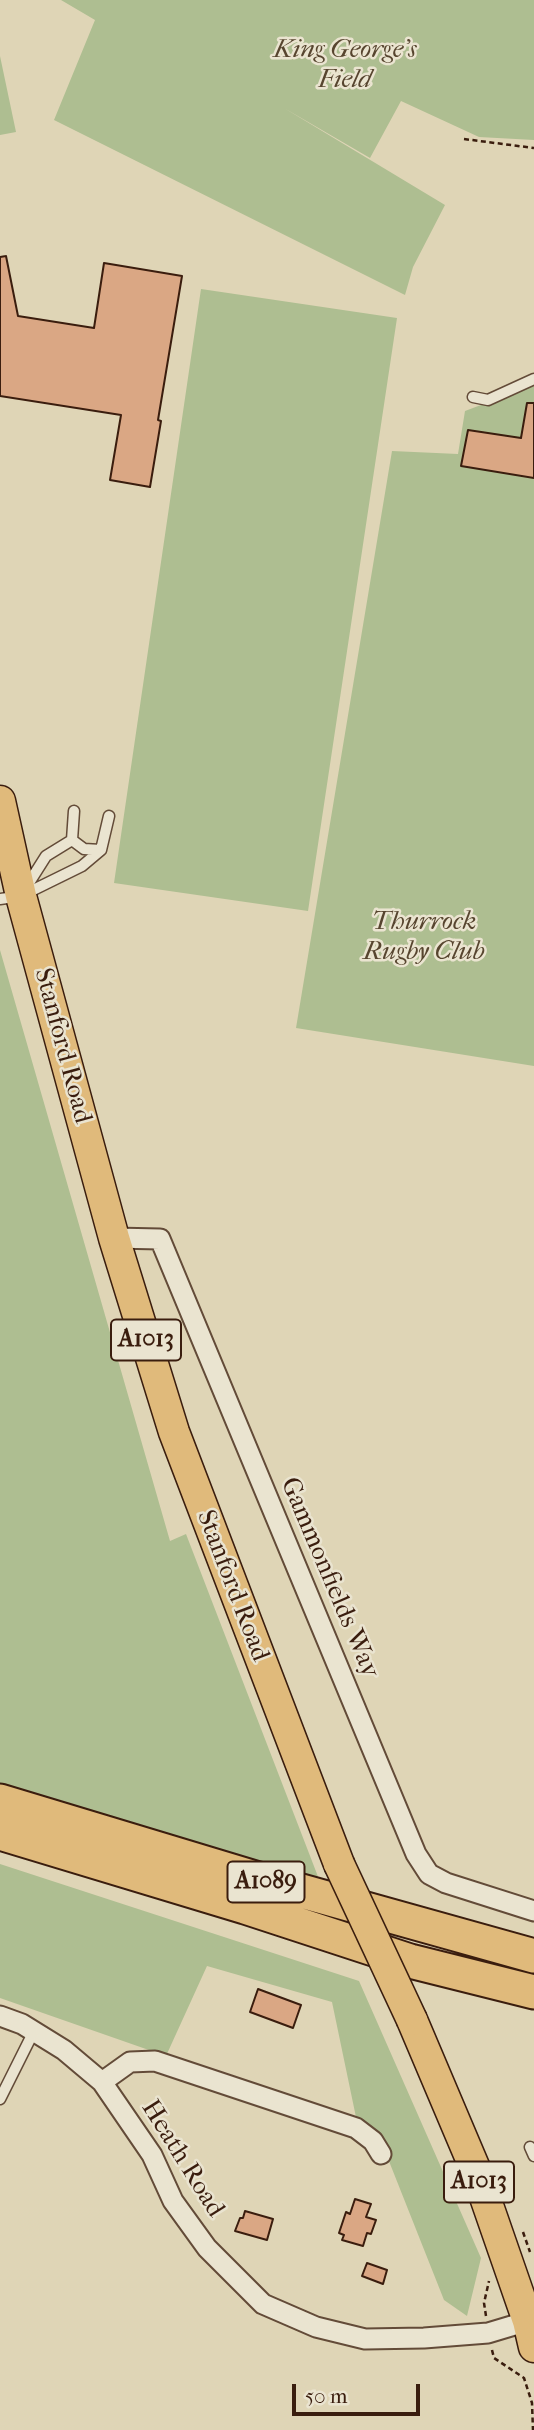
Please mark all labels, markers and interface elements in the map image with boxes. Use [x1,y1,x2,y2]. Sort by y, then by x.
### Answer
park label: King George's Field [274,35,416,96]
park label: Thurrock Rugby Club [363,907,485,968]
street label: Stanford Road [26,965,98,1127]
road number: A1013 [111,1320,181,1360]
street label: Gammonfields Way [273,1473,385,1683]
street label: Stanford Road [189,1506,275,1666]
road number: A1089 [228,1861,304,1902]
street label: Heath Road [134,2095,230,2223]
road number: A1013 [444,2162,514,2202]
scale bar [296,2370,424,2414]
text: 50 m [305,2384,348,2408]

